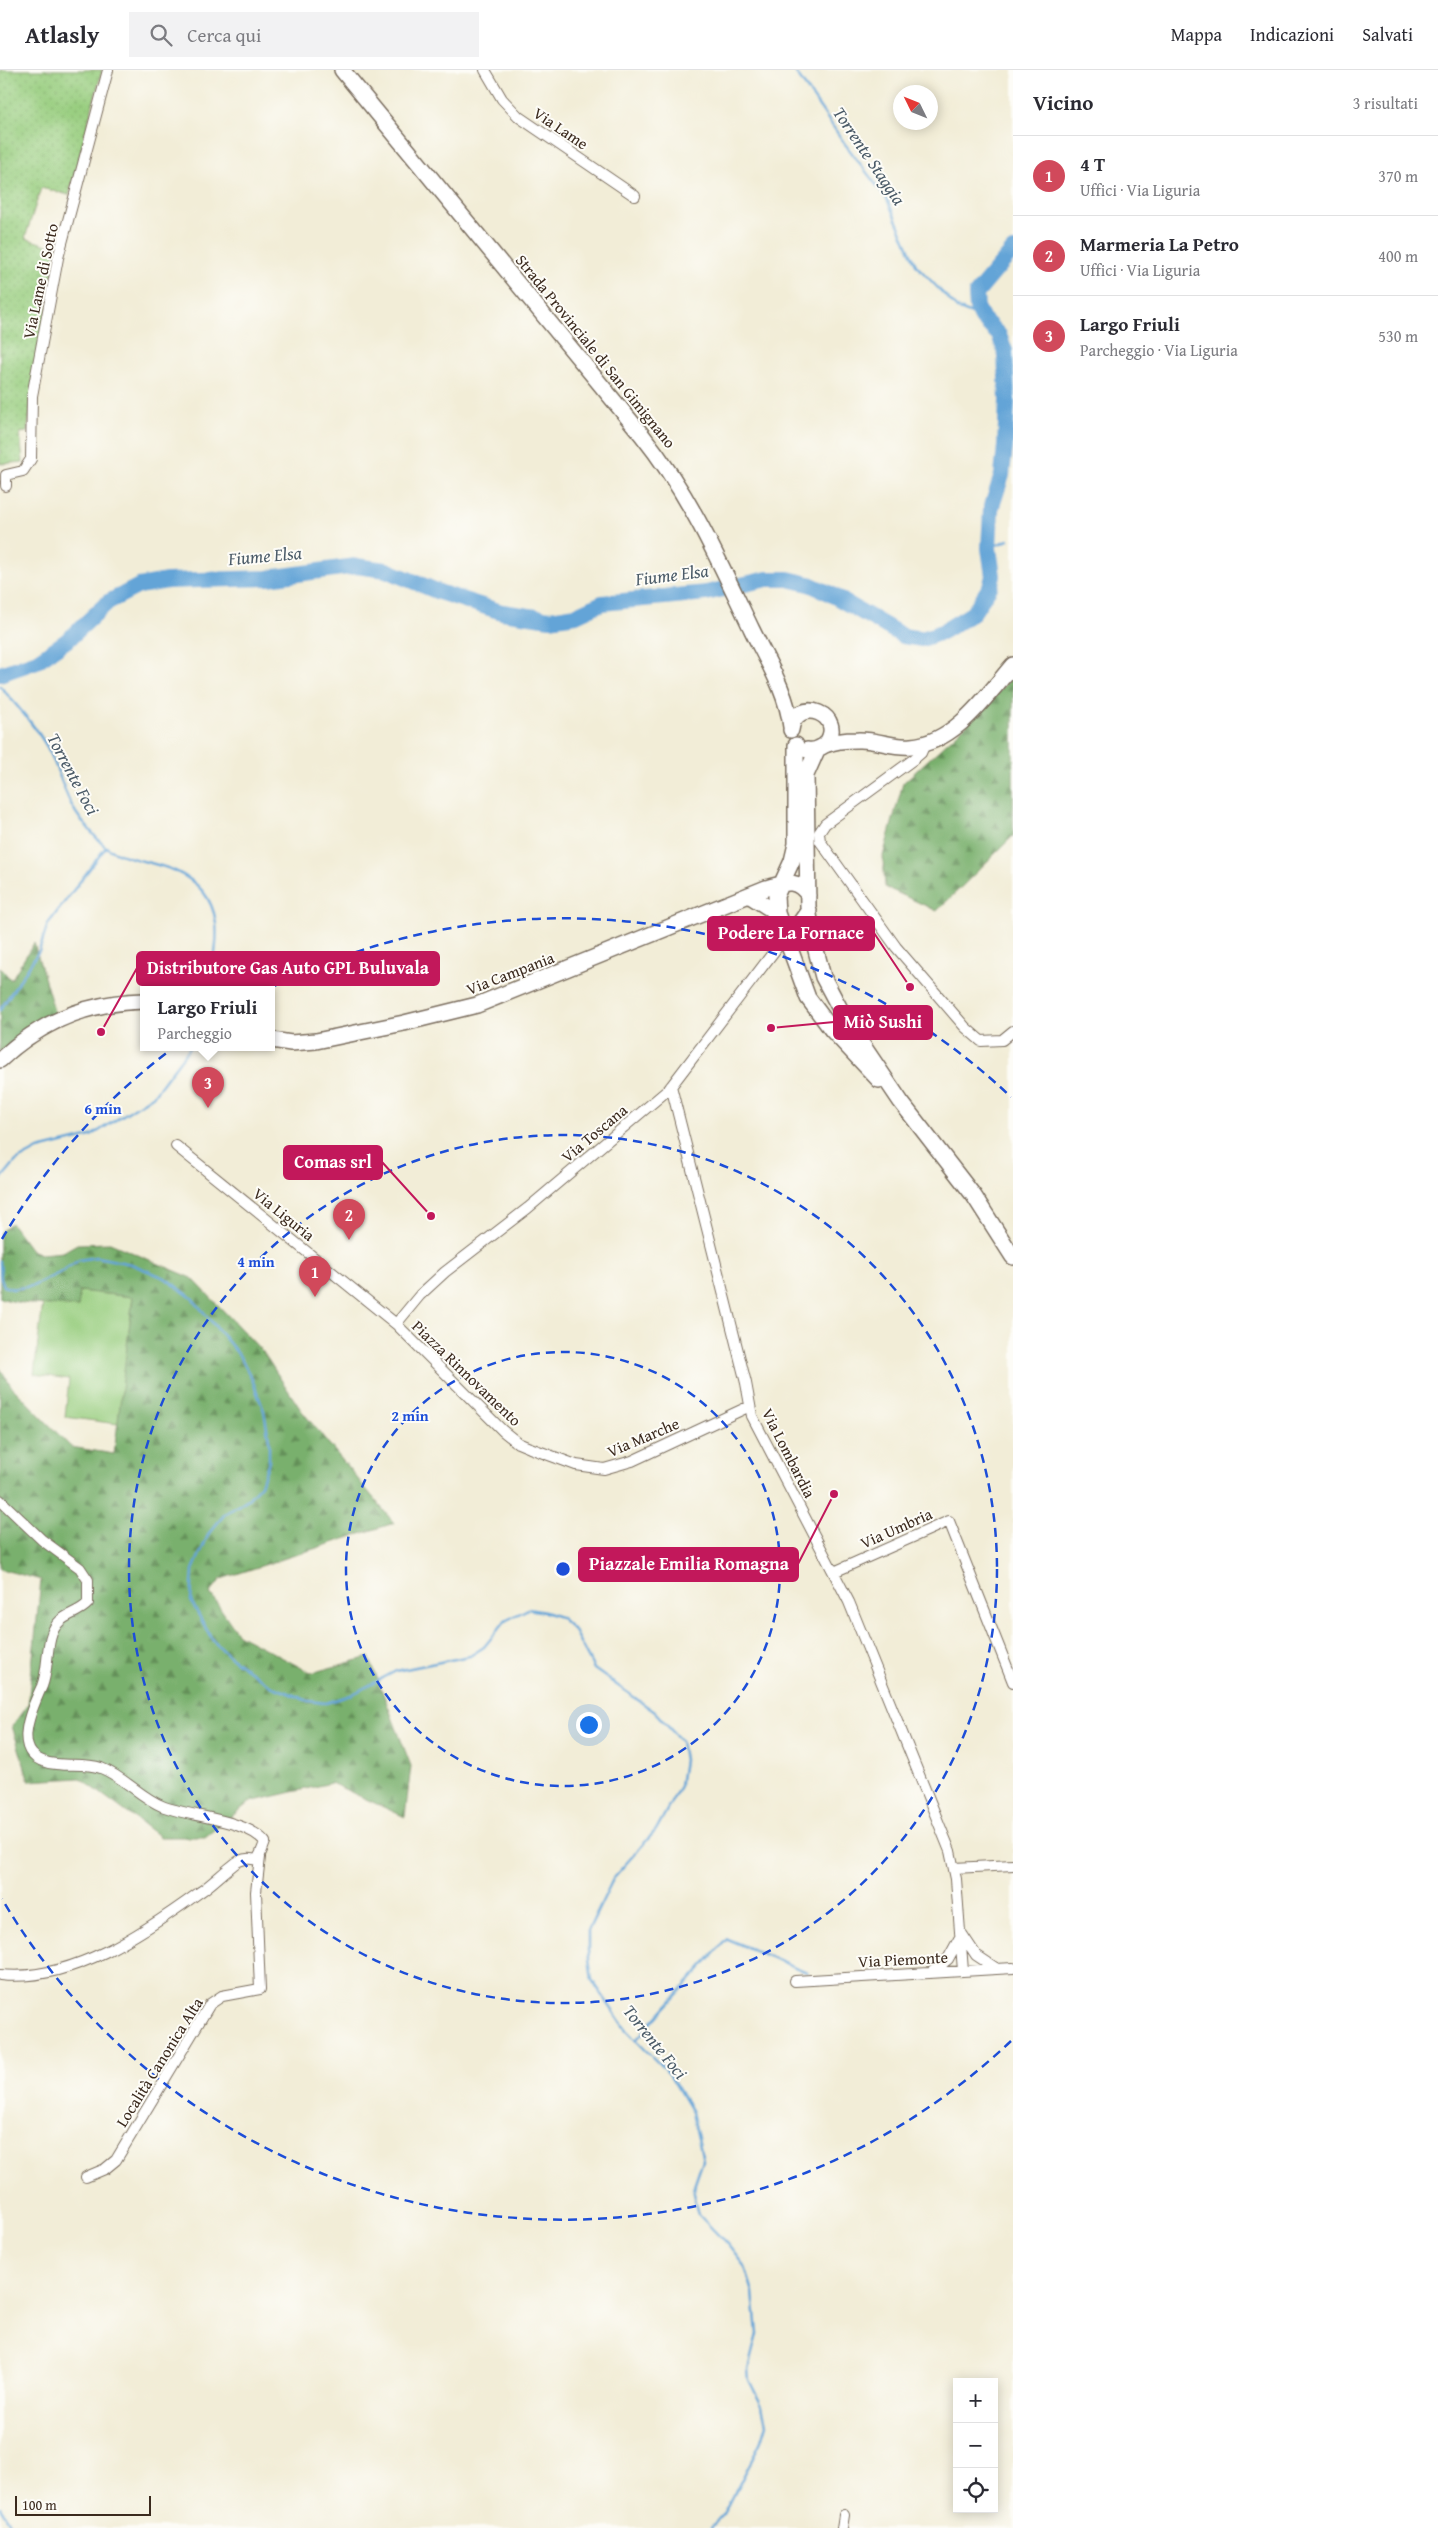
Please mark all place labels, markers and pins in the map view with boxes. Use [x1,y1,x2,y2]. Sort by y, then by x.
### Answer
callout: Podere La Fornace [708,917,874,950]
callout: Distributore Gas Auto GPL Buluvala [137,952,439,985]
callout: Miò Sushi [834,1006,932,1039]
pin: 3 [192,1067,224,1108]
callout: Comas srl [284,1146,382,1179]
pin: 2 [333,1199,365,1240]
pin: 1 [299,1256,331,1297]
callout: Piazzale Emilia Romagna [579,1548,798,1581]
centre of rings [554,1560,572,1578]

